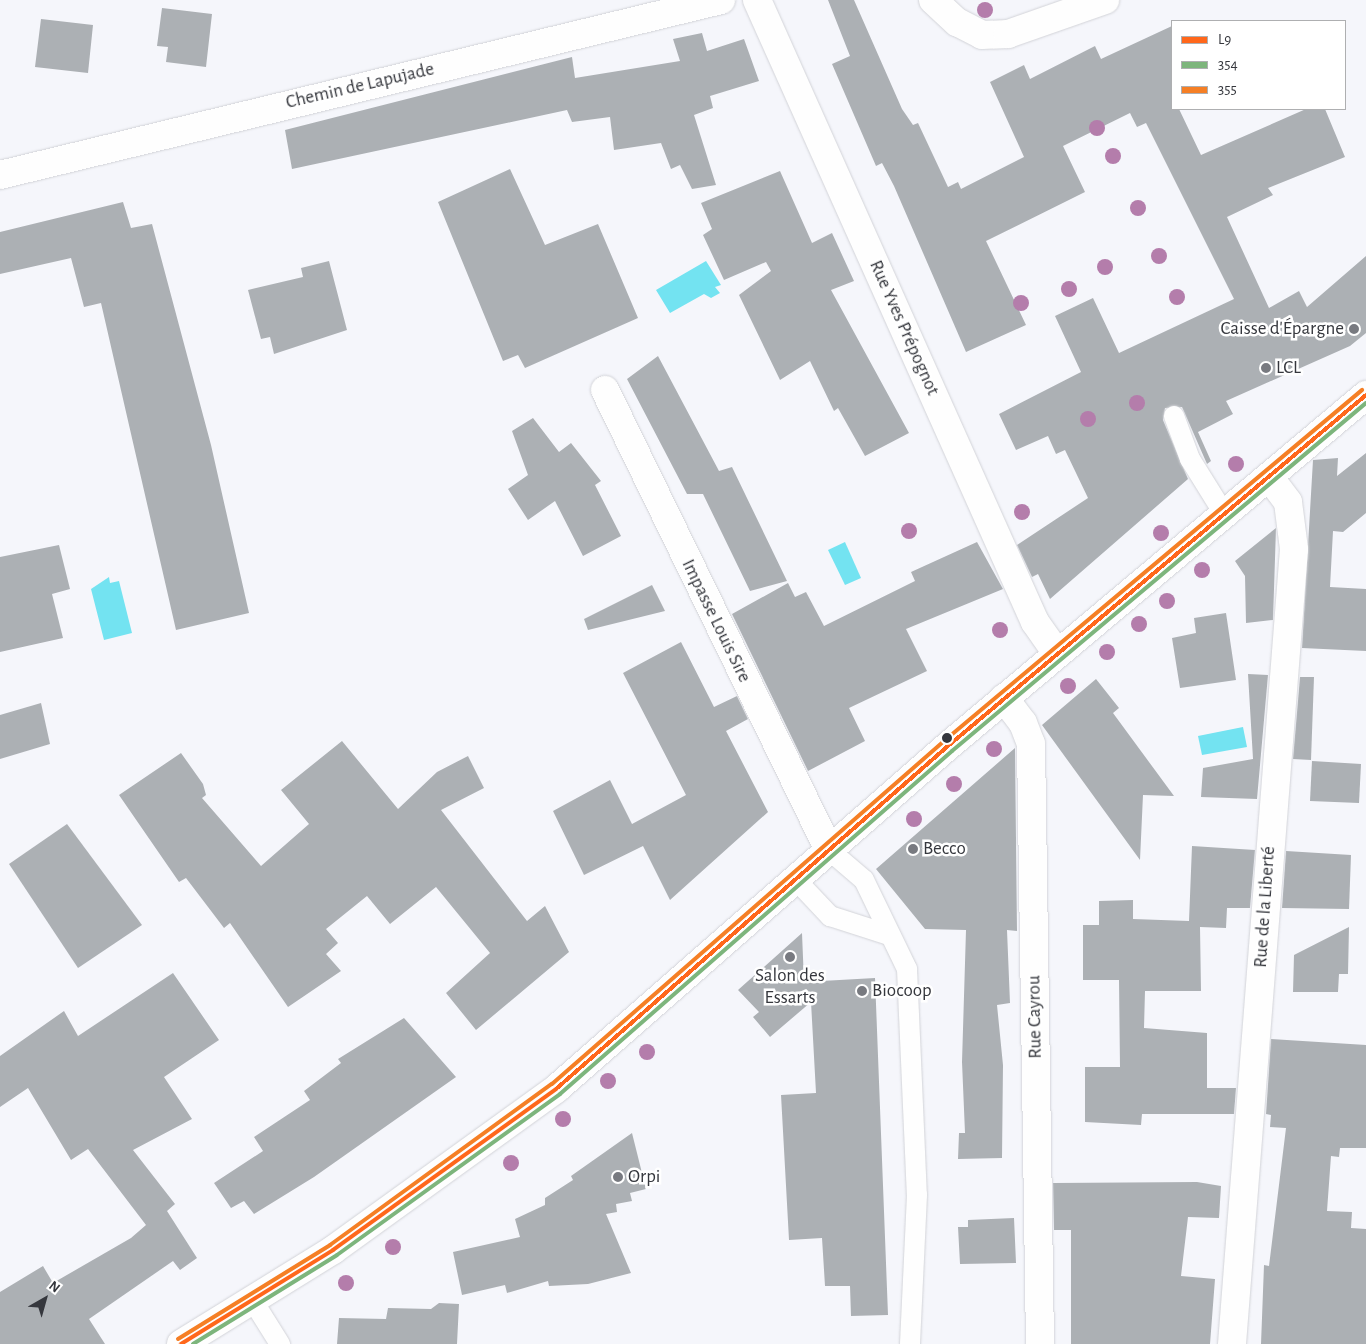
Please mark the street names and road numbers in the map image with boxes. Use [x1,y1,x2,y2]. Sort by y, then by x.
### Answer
street label: Chemin de Lapujade [284,58,436,114]
street label: Rue Yves Prépognot [864,257,944,399]
street label: Impasse Louis Sire [676,556,756,686]
street label: Rue de la Liberté [1249,845,1281,969]
street label: Rue Cayrou [1023,975,1047,1059]

